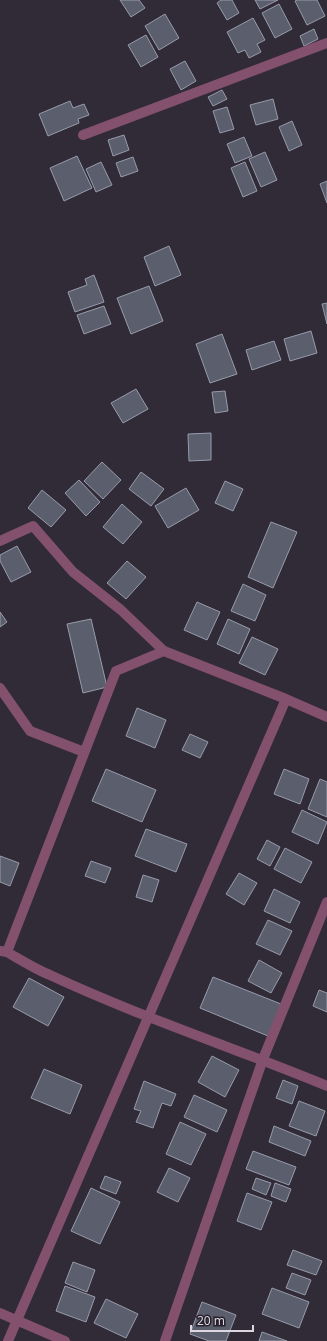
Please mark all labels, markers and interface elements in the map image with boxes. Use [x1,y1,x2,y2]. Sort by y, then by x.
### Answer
scale bar [191,1307,253,1333]
text: 20 m [197,1312,225,1329]

